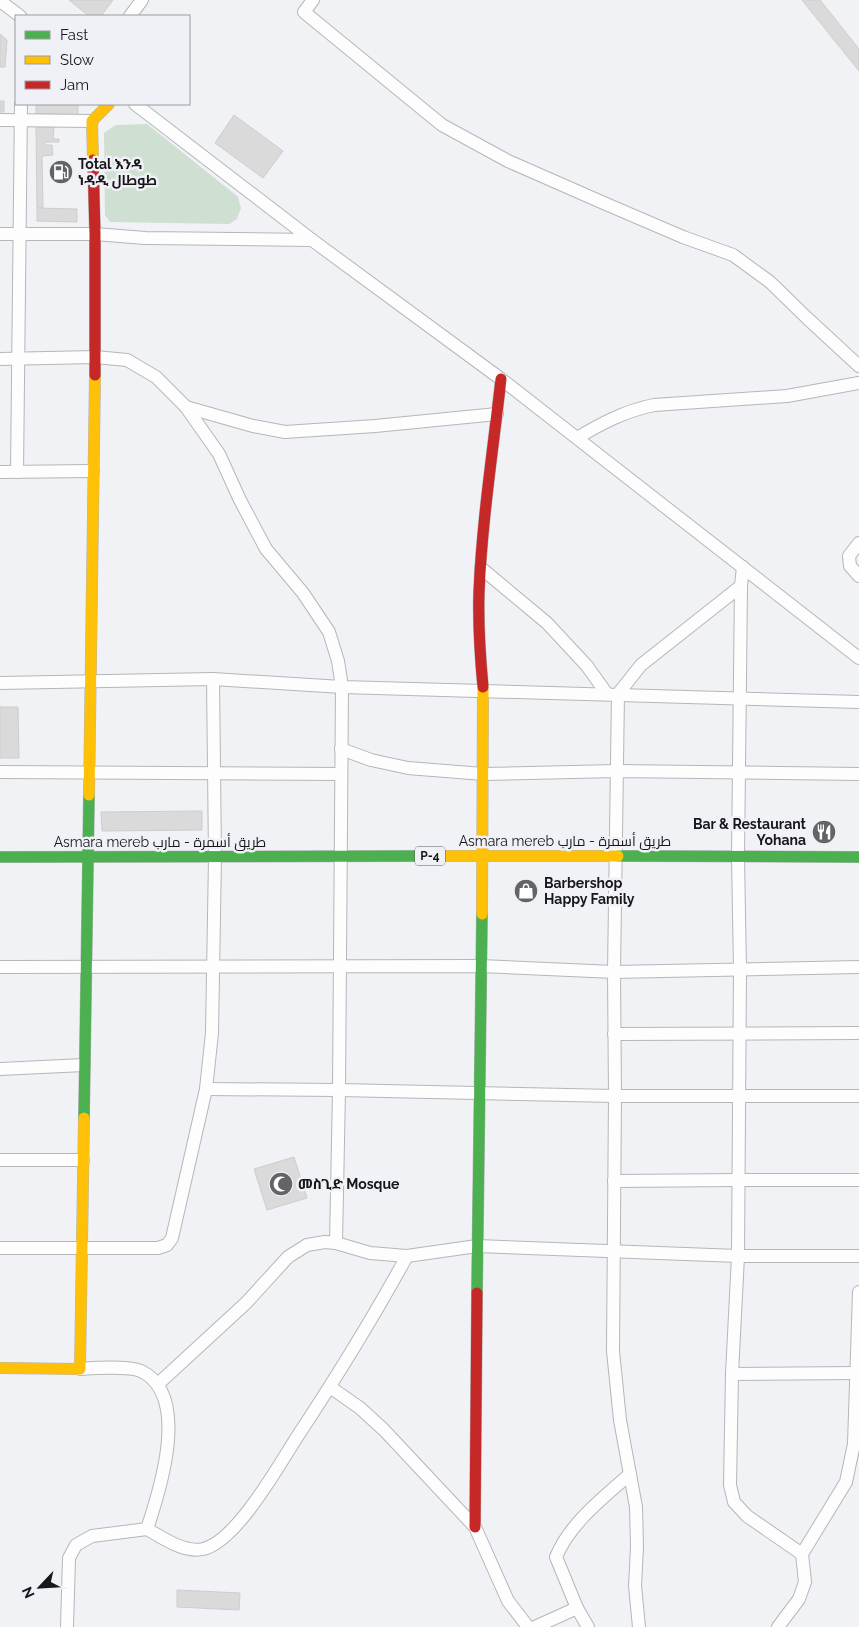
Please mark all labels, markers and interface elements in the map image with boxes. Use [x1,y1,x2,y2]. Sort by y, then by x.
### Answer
legend [15,15,190,105]
text: Fast [60,26,88,44]
text: Slow [60,51,94,69]
text: Jam [60,76,89,94]
place label: Total እንዳ ነዳዲ طوطال [78,156,157,189]
fuel station icon: Total እንዳ ነዳዲ طوطال [48,159,74,185]
place label: Bar & Restaurant Yohana [693,816,807,848]
restaurant icon: Bar & Restaurant Yohana [811,819,837,845]
street label: Asmara mereb طريق أسمرة - مارب [459,832,671,850]
street label: Asmara mereb طريق أسمرة - مارب [54,833,266,851]
road number: P-4 [415,846,445,866]
place label: Barbershop Happy Family [544,875,635,907]
shop icon: Barbershop Happy Family [513,878,539,904]
mosque icon: መስጊድ Mosque [268,1171,294,1197]
place label: መስጊድ Mosque [298,1176,400,1192]
north arrow [15,1562,65,1612]
text: N [19,1584,38,1601]

